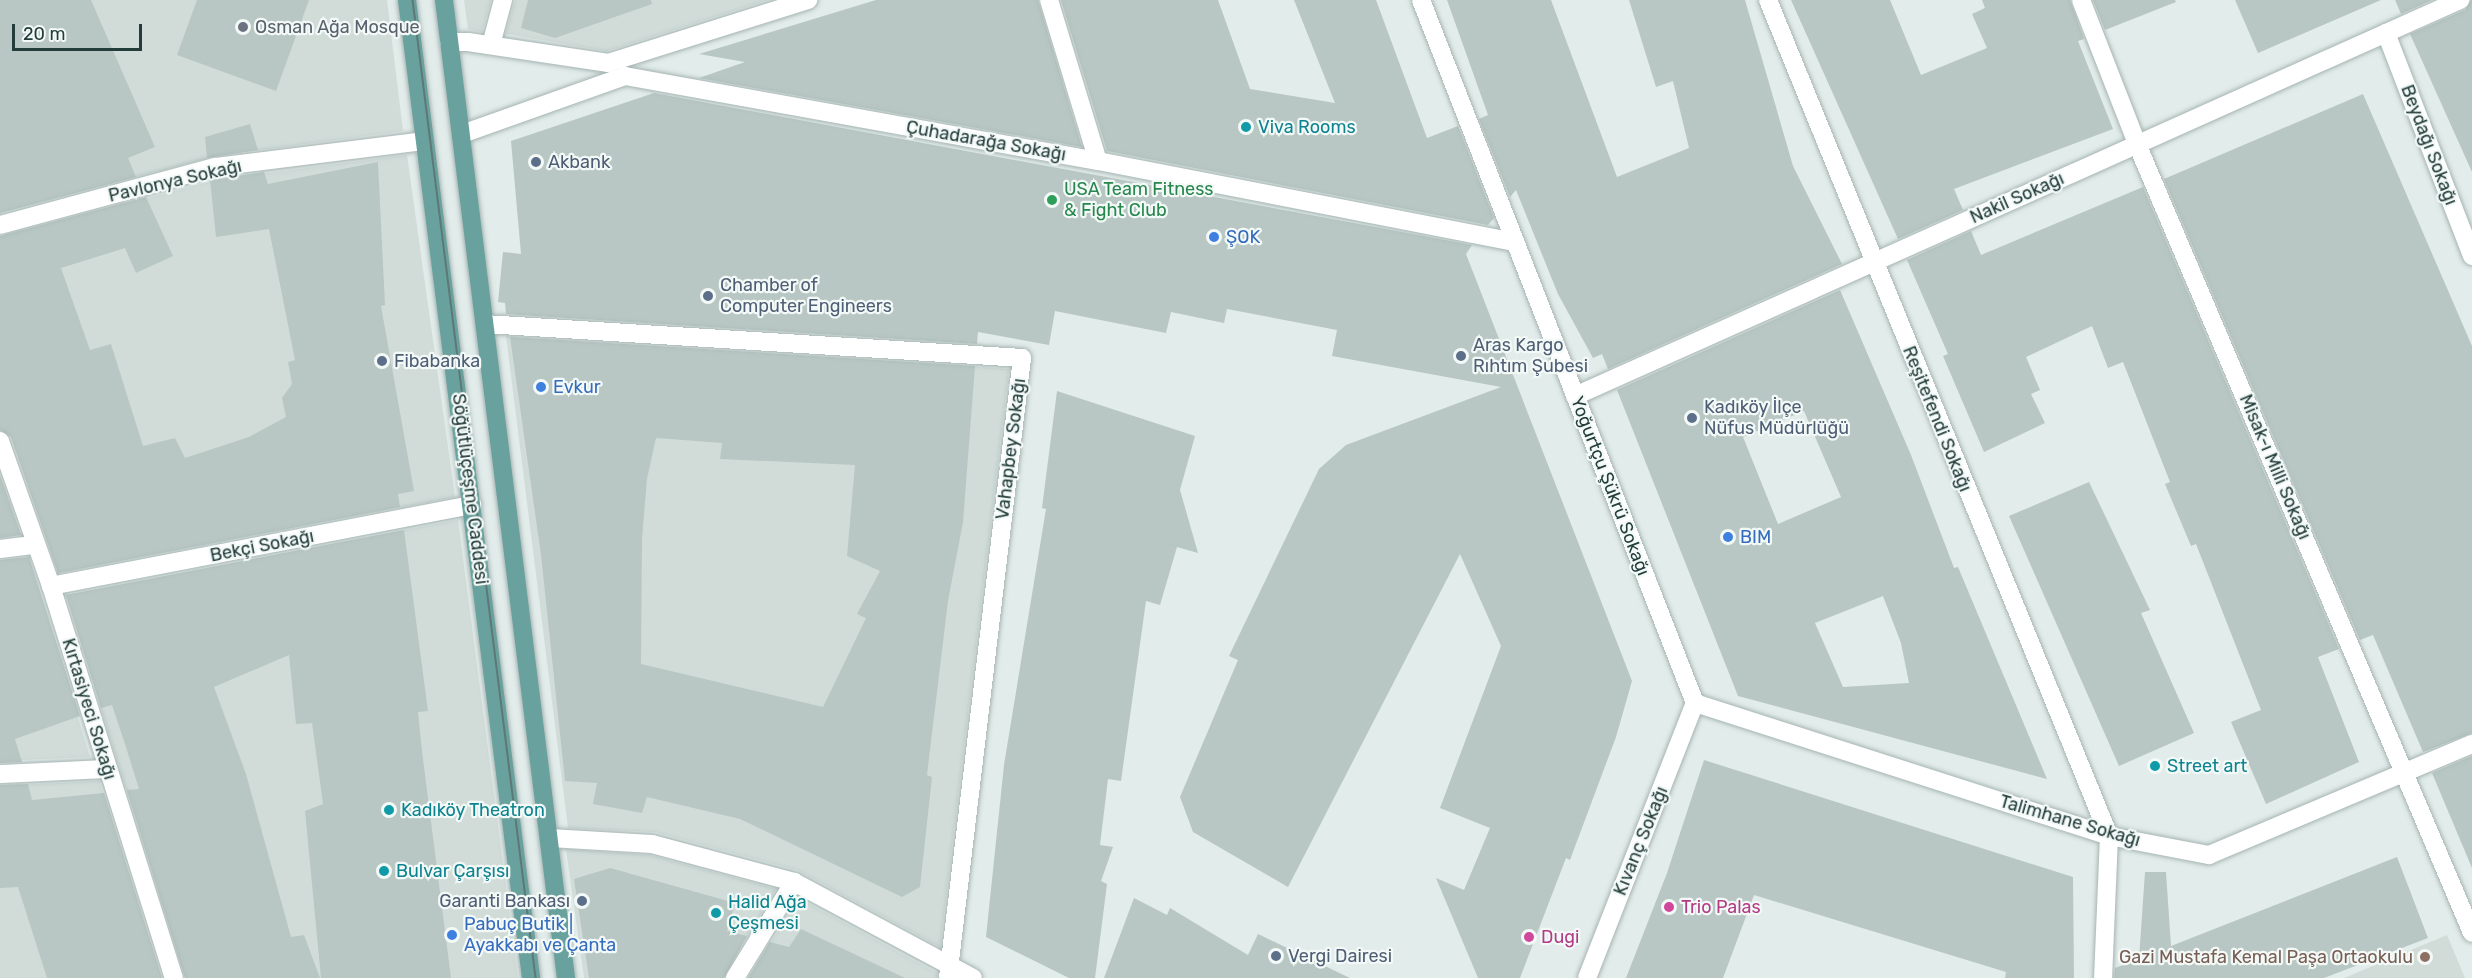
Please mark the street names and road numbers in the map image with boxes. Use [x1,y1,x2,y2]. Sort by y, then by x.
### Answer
street label: Beydağı Sokağı [2396,82,2462,208]
street label: Çuhadarağa Sokağı [904,116,1068,166]
street label: Pavlonya Sokağı [106,155,244,207]
street label: Nakil Sokağı [1967,168,2067,228]
street label: Reşitefendi Sokağı [1898,343,1976,495]
street label: Vahapbey Sokağı [992,377,1030,521]
street label: Misak-ı Milli Sokağı [2235,391,2315,543]
street label: Söğütlüçeşme Caddesi [448,392,492,586]
street label: Yoğurtçu Şükrü Sokağı [1566,393,1654,579]
street label: Bekçi Sokağı [208,525,316,567]
street label: Kırtasiyeci Sokağı [57,636,121,782]
street label: Kıvanç Sokağı [1609,783,1673,899]
street label: Talimhane Sokağı [1997,791,2143,851]

